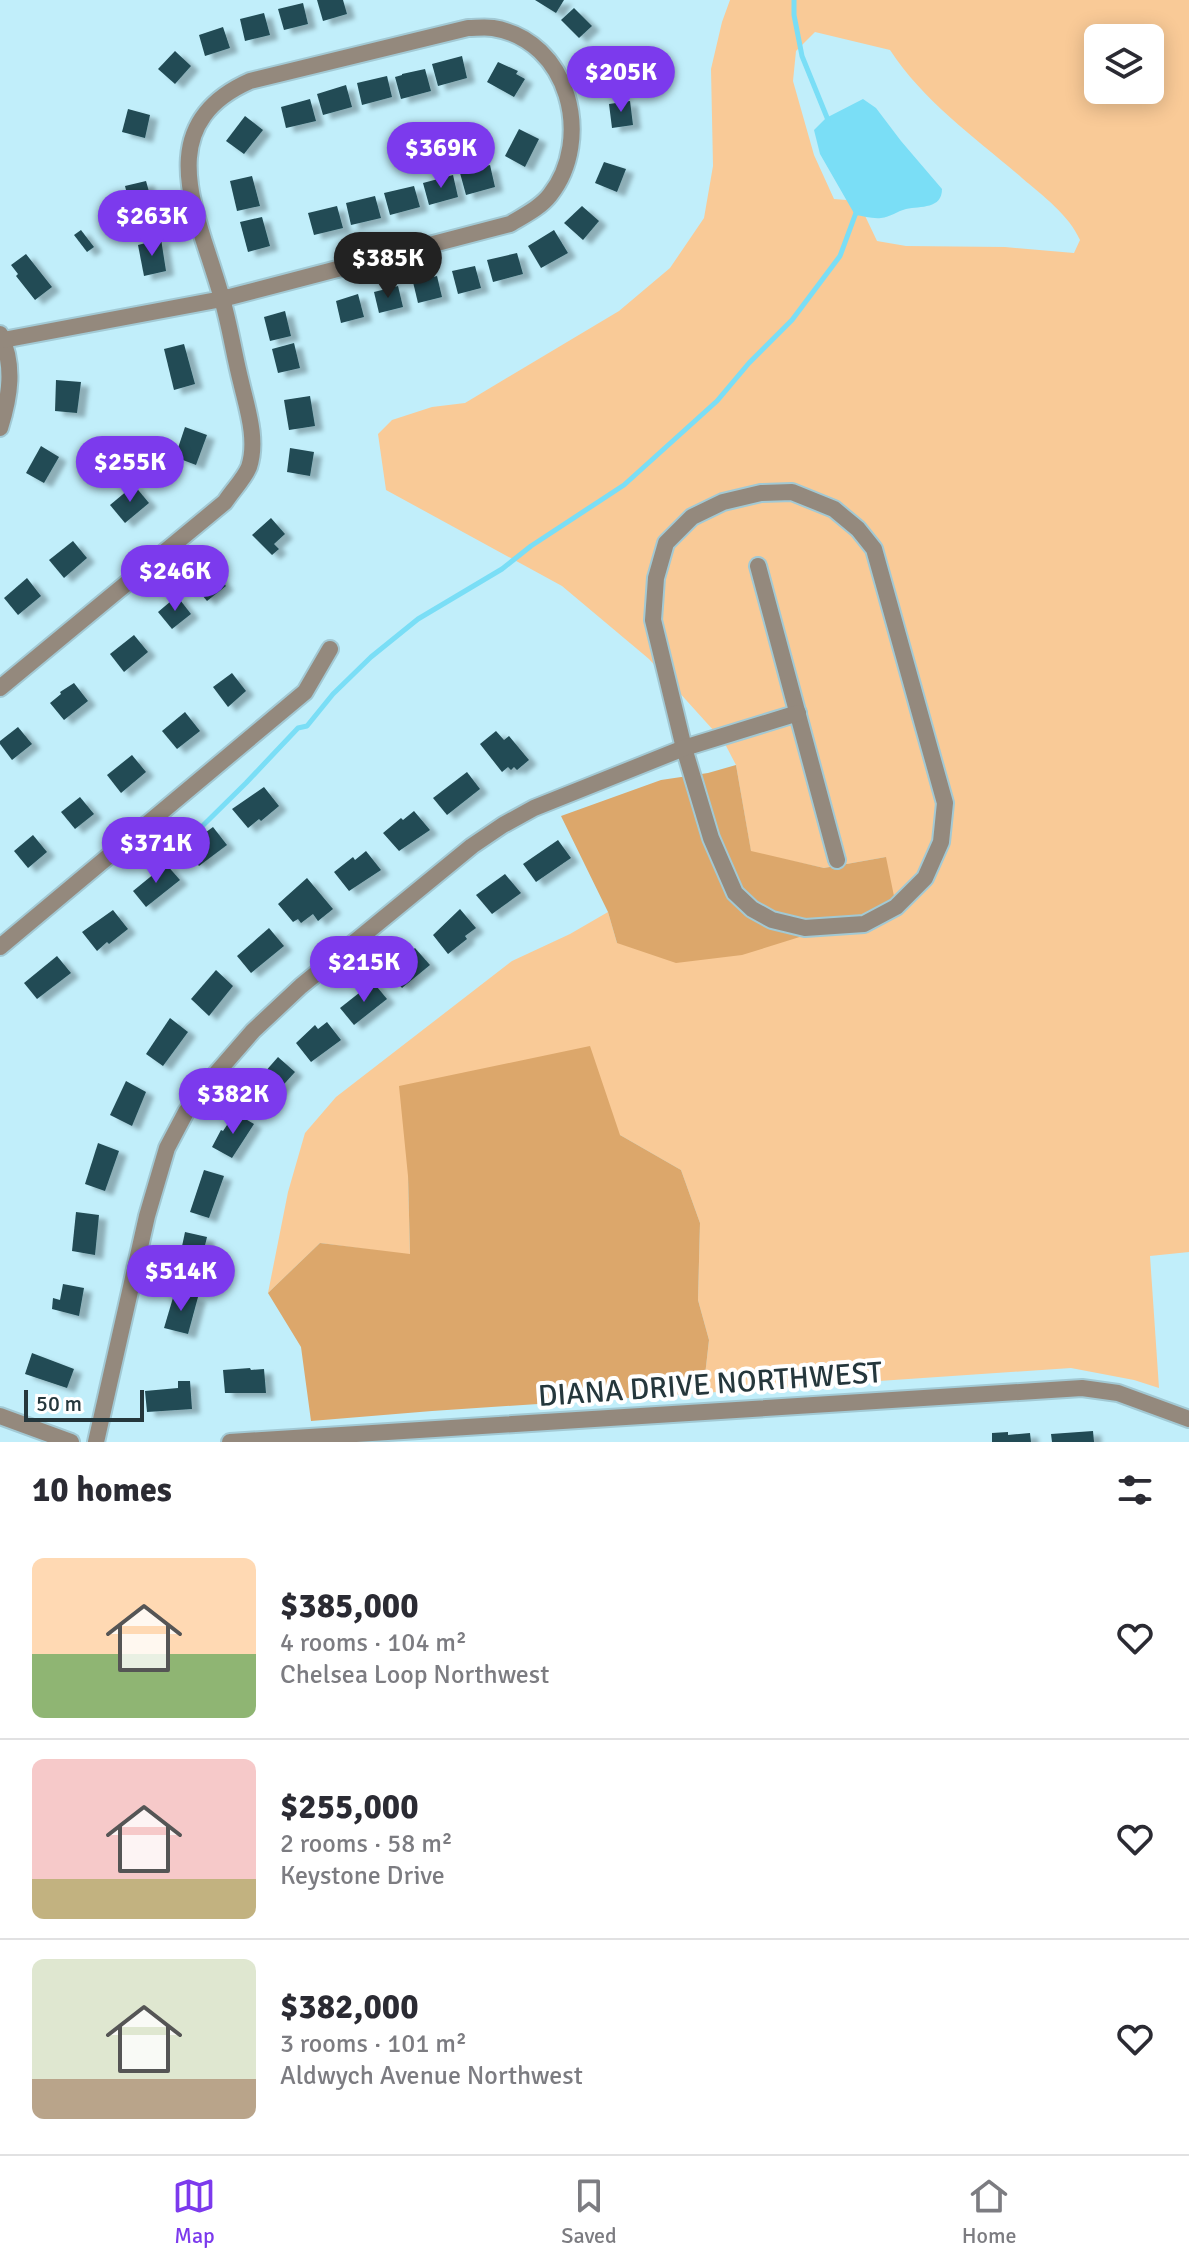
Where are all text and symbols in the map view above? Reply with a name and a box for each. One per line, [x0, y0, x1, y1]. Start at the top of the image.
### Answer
map controls [1084, 24, 1164, 104]
button: layers [1084, 24, 1164, 104]
pin: $205K [565, 46, 677, 114]
text: $205K [585, 56, 657, 88]
pin: $369K [385, 122, 497, 190]
text: $369K [405, 132, 477, 164]
pin: $263K [96, 190, 208, 258]
text: $263K [116, 200, 188, 232]
pin: $385K [332, 232, 444, 300]
text: $385K [352, 242, 424, 274]
pin: $255K [74, 436, 186, 504]
text: $255K [94, 446, 166, 478]
pin: $246K [119, 545, 231, 613]
text: $246K [139, 555, 211, 587]
pin: $371K [100, 817, 212, 885]
text: $371K [120, 827, 192, 859]
pin: $215K [308, 936, 420, 1004]
text: $215K [328, 946, 400, 978]
pin: $382K [177, 1068, 289, 1136]
text: $382K [197, 1078, 269, 1110]
pin: $514K [125, 1245, 237, 1313]
text: $514K [145, 1255, 217, 1287]
street label: DIANA DRIVE NORTHWEST [537, 1354, 884, 1415]
scale bar [24, 1386, 144, 1422]
text: 50 m [36, 1390, 82, 1417]
icon: filters [1113, 1468, 1157, 1512]
text: 10 homes [32, 1469, 172, 1511]
text: $385,000 [280, 1585, 419, 1627]
icon: home [96, 1590, 192, 1686]
icon: heart [1113, 1616, 1157, 1660]
text: 4 rooms · 104 m² [280, 1627, 467, 1659]
text: Chelsea Loop Northwest [280, 1659, 549, 1691]
text: $255,000 [280, 1786, 419, 1828]
icon: home [96, 1791, 192, 1887]
icon: heart [1113, 1817, 1157, 1861]
text: 2 rooms · 58 m² [280, 1828, 453, 1860]
text: Keystone Drive [280, 1860, 445, 1892]
text: $382,000 [280, 1986, 419, 2028]
icon: home [96, 1991, 192, 2087]
icon: heart [1113, 2017, 1157, 2061]
text: 3 rooms · 101 m² [280, 2028, 467, 2060]
text: Aldwych Avenue Northwest [280, 2060, 583, 2092]
tab: Map [172, 2174, 216, 2249]
tab: Saved [561, 2174, 617, 2249]
tab: Home [962, 2174, 1017, 2249]

